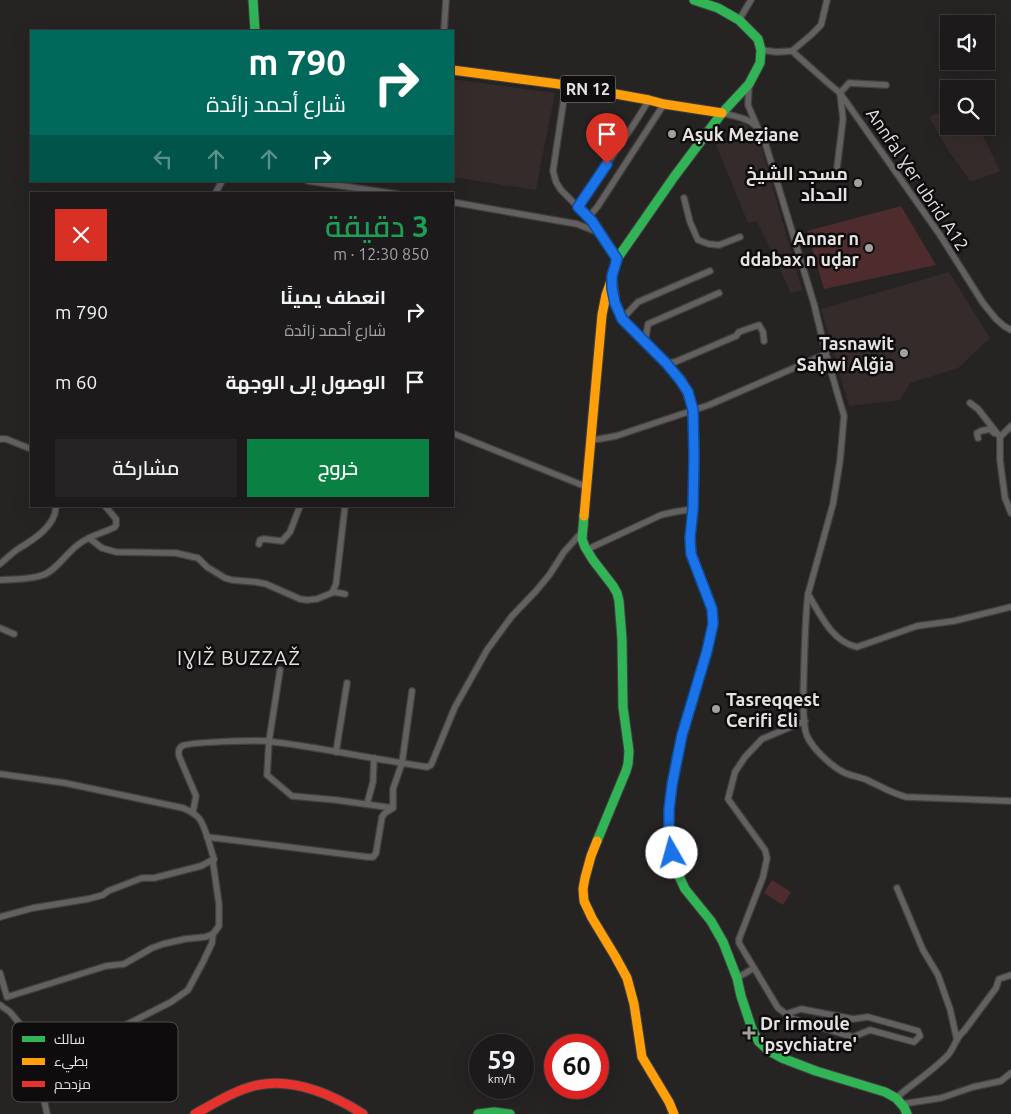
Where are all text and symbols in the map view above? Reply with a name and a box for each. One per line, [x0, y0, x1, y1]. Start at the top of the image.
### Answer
map controls [940, 15, 995, 135]
button: sound [940, 15, 995, 70]
text: 790 m [248, 42, 346, 82]
icon: right [364, 50, 429, 115]
road number: RN 12 [560, 76, 616, 102]
button: search [940, 80, 995, 135]
text: شارع أحمد زائدة [206, 91, 346, 116]
street label: Annfal ɣer ubrid A12 [863, 104, 973, 254]
pin [586, 113, 628, 164]
icon: arrive [593, 120, 621, 148]
place label: Aṣuk Meẓiane [682, 124, 799, 144]
marker: Aṣuk Meẓiane [666, 128, 678, 140]
icon: left [149, 145, 177, 173]
icon: ahead [202, 145, 230, 173]
icon: ahead [255, 145, 283, 173]
icon: right [308, 145, 336, 173]
place label: مسجد الشيخ الحداد [746, 163, 848, 204]
marker: مسجد الشيخ الحداد [852, 177, 864, 189]
button: close [55, 209, 107, 261]
text: 3 دقيقة [325, 209, 429, 243]
place label: Annar n ddabax n uḍar [740, 228, 860, 269]
marker: Annar n ddabax n uḍar [863, 242, 875, 254]
text: 850 m · 12:30 [333, 245, 429, 263]
text: انعطف يمينًا [280, 286, 386, 308]
icon: right [401, 298, 429, 326]
text: 790 m [55, 301, 108, 323]
text: شارع أحمد زائدة [284, 321, 386, 339]
place label: Tasnawit Saḥwi Alǧia [797, 333, 894, 374]
marker: Tasnawit Saḥwi Alǧia [898, 347, 910, 359]
icon: arrive [401, 368, 429, 396]
text: 60 m [55, 371, 97, 393]
text: الوصول إلى الوجهة [226, 371, 386, 393]
button: مشاركة [55, 439, 237, 497]
button: خروج [247, 439, 429, 497]
district label: IƔIŽ BUZZAŽ [177, 646, 301, 669]
place label: Tasreqqest Cerifi Ɛli [726, 689, 820, 730]
marker: Tasreqqest Cerifi Ɛli [710, 703, 722, 715]
position arrow [645, 826, 697, 878]
place label: Dr irmoule 'psychiatre' [760, 1013, 857, 1054]
legend [12, 1022, 178, 1102]
marker: Dr irmoule 'psychiatre' [742, 1026, 756, 1040]
text: سالك [54, 1031, 85, 1047]
speed limit sign: 60 [544, 1034, 609, 1099]
text: 59 [487, 1046, 516, 1074]
text: بطيء [54, 1053, 88, 1073]
text: km/h [488, 1072, 515, 1085]
text: مزدحم [54, 1076, 91, 1094]

